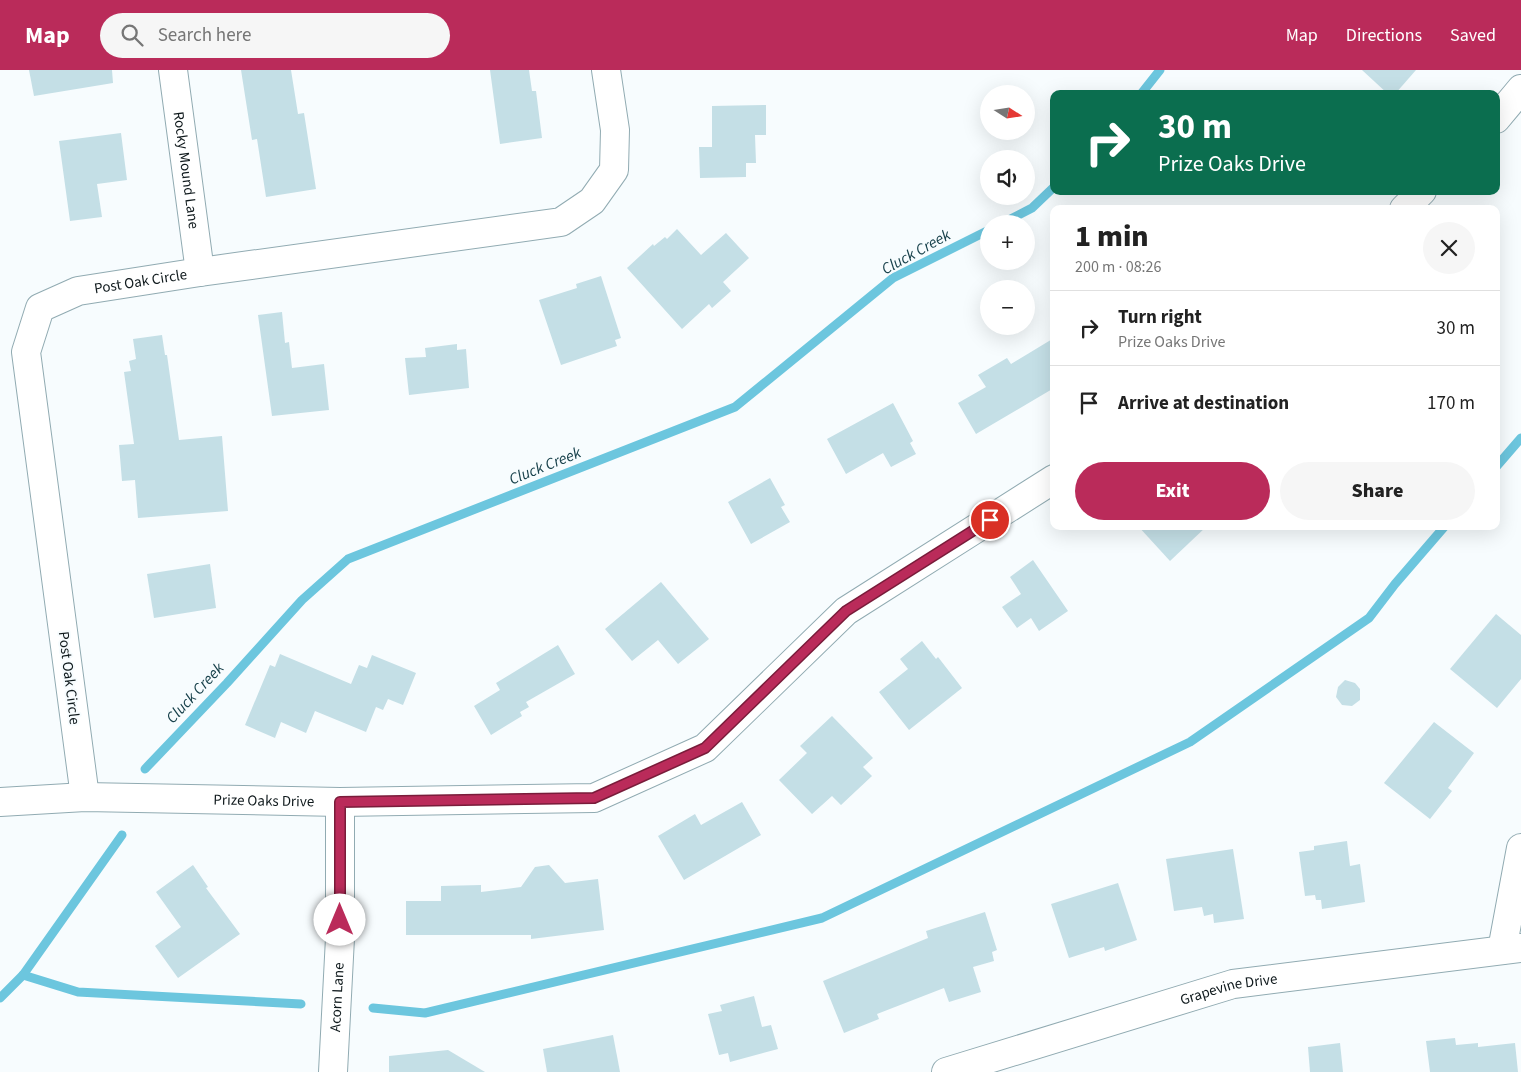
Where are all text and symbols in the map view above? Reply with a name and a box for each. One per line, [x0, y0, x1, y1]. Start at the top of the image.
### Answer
search box [100, 13, 450, 58]
text: Map [25, 18, 70, 53]
icon: search [118, 21, 146, 49]
text: Search here [158, 22, 251, 49]
text: Map [1286, 23, 1318, 48]
text: Directions [1346, 23, 1422, 48]
text: Saved [1450, 23, 1496, 48]
north arrow [980, 85, 1035, 140]
map controls [980, 85, 1035, 335]
text: 30 m [1158, 102, 1232, 152]
street label: Rocky Mound Lane [168, 110, 205, 230]
icon: right [1075, 110, 1140, 175]
text: Prize Oaks Drive [1158, 148, 1306, 180]
button: sound [980, 150, 1035, 205]
button: + [980, 215, 1035, 270]
text: 1 min [1075, 215, 1149, 258]
button: close [1423, 222, 1475, 274]
water label: Cluck Creek [877, 224, 955, 280]
text: 200 m · 08:26 [1075, 256, 1162, 278]
street label: Post Oak Circle [93, 264, 189, 299]
button: − [980, 280, 1035, 335]
text: Turn right [1118, 304, 1202, 331]
icon: right [1075, 314, 1103, 342]
text: 30 m [1437, 315, 1475, 342]
text: Prize Oaks Drive [1118, 331, 1226, 353]
icon: arrive [1075, 389, 1103, 417]
text: Arrive at destination [1118, 390, 1289, 417]
text: 170 m [1427, 390, 1475, 417]
water label: Cluck Creek [506, 441, 585, 490]
button: Exit [1075, 462, 1270, 520]
button: Share [1280, 462, 1475, 520]
pin [969, 499, 1011, 541]
icon: arrive [976, 506, 1004, 534]
street label: Post Oak Circle [53, 630, 85, 726]
water label: Cluck Creek [161, 657, 229, 728]
street label: Prize Oaks Drive [213, 789, 314, 812]
position arrow [313, 893, 365, 945]
street label: Acorn Lane [325, 962, 349, 1033]
street label: Grapevine Drive [1177, 968, 1279, 1010]

